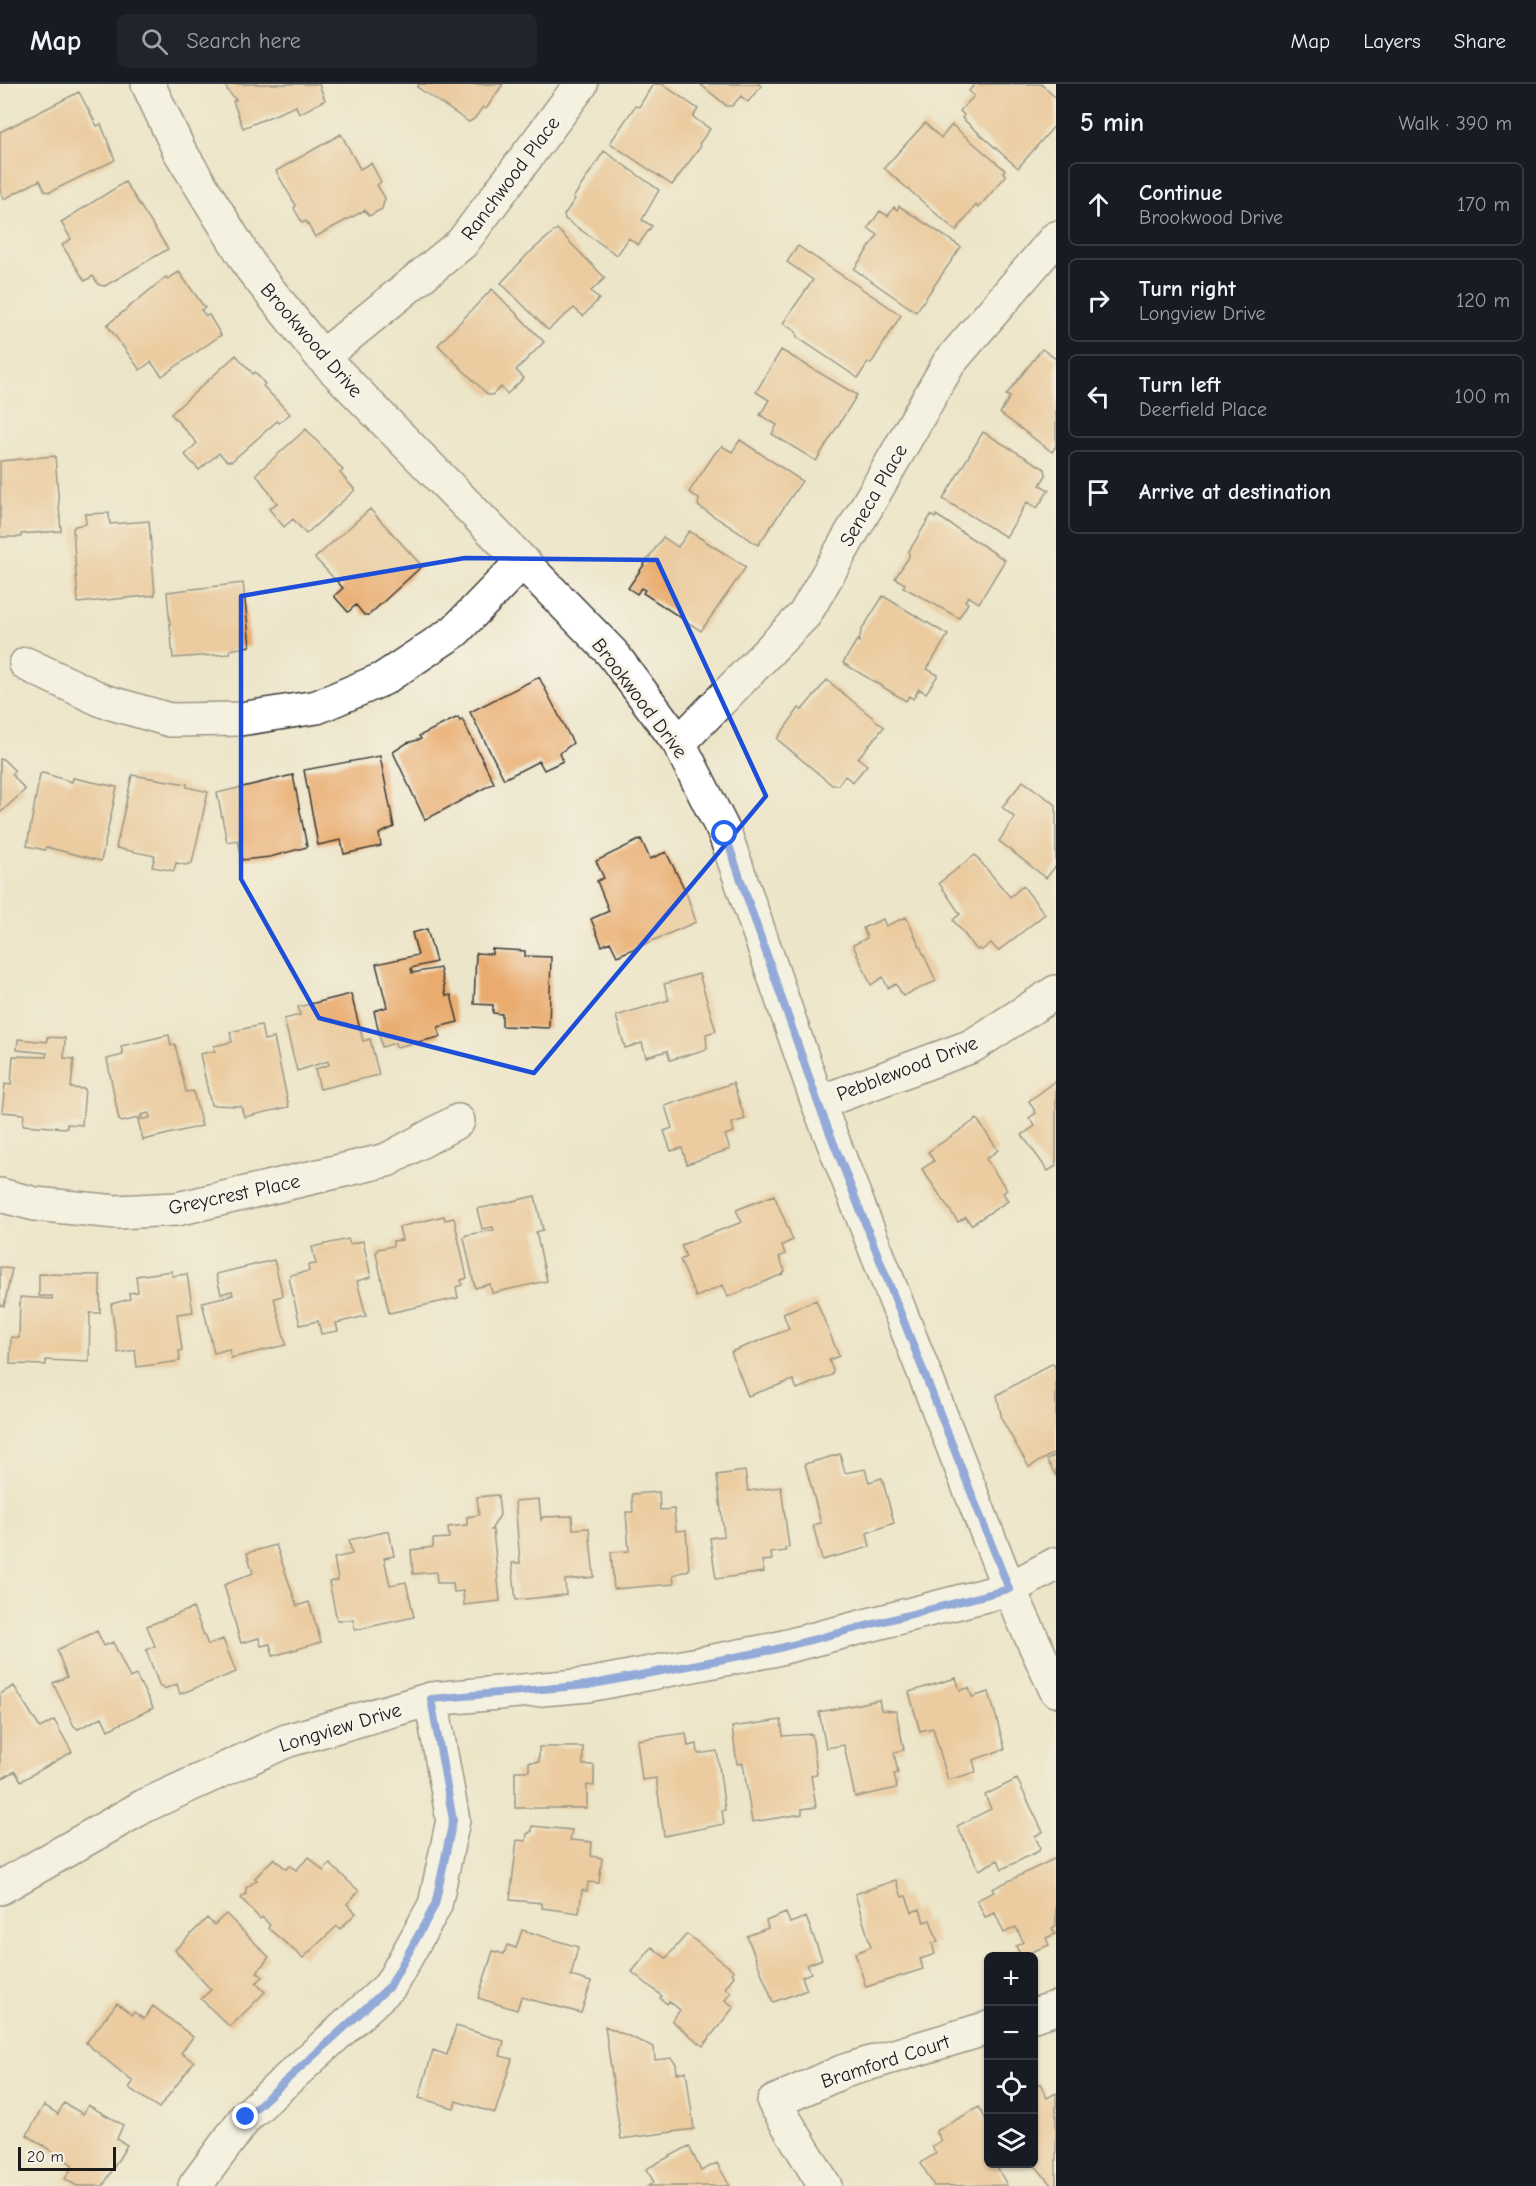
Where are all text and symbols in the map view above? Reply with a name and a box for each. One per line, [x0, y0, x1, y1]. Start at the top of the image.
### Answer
search box [117, 14, 537, 68]
text: Map [30, 25, 81, 57]
icon: search [138, 25, 171, 58]
text: Search here [186, 28, 301, 54]
text: Map [1291, 29, 1330, 53]
text: Layers [1363, 29, 1421, 53]
text: Share [1454, 29, 1506, 53]
text: 5 min [1080, 108, 1144, 138]
street label: Ranchwood Place [456, 112, 564, 245]
text: Walk · 390 m [1399, 112, 1512, 135]
text: Continue [1139, 180, 1222, 206]
icon: ahead [1082, 188, 1115, 221]
text: 170 m [1457, 193, 1510, 216]
text: Brookwood Drive [1139, 206, 1283, 229]
text: Turn right [1139, 276, 1236, 302]
street label: Brookwood Drive [256, 278, 368, 402]
icon: right [1082, 284, 1115, 317]
text: 120 m [1456, 289, 1510, 312]
text: Longview Drive [1139, 302, 1266, 325]
text: Turn left [1139, 372, 1221, 398]
icon: left [1082, 380, 1115, 413]
text: 100 m [1455, 385, 1510, 408]
text: Deerfield Place [1139, 398, 1267, 421]
street label: Seneca Place [835, 440, 912, 551]
icon: arrive [1082, 476, 1115, 509]
text: Arrive at destination [1139, 479, 1331, 505]
street label: Brookwood Drive [587, 634, 692, 763]
route start [711, 820, 737, 846]
street label: Pebblewood Drive [833, 1031, 981, 1106]
street label: Greycrest Place [166, 1169, 302, 1220]
street label: Longview Drive [276, 1698, 404, 1757]
map controls [984, 1952, 1038, 2168]
button: + [984, 1952, 1038, 2006]
button: − [984, 2006, 1038, 2060]
street label: Bramford Court [818, 2029, 954, 2093]
button: locate [984, 2060, 1038, 2114]
route end [232, 2103, 258, 2129]
button: layers [984, 2114, 1038, 2168]
scale bar [18, 2144, 116, 2172]
text: 20 m [27, 2148, 64, 2166]

